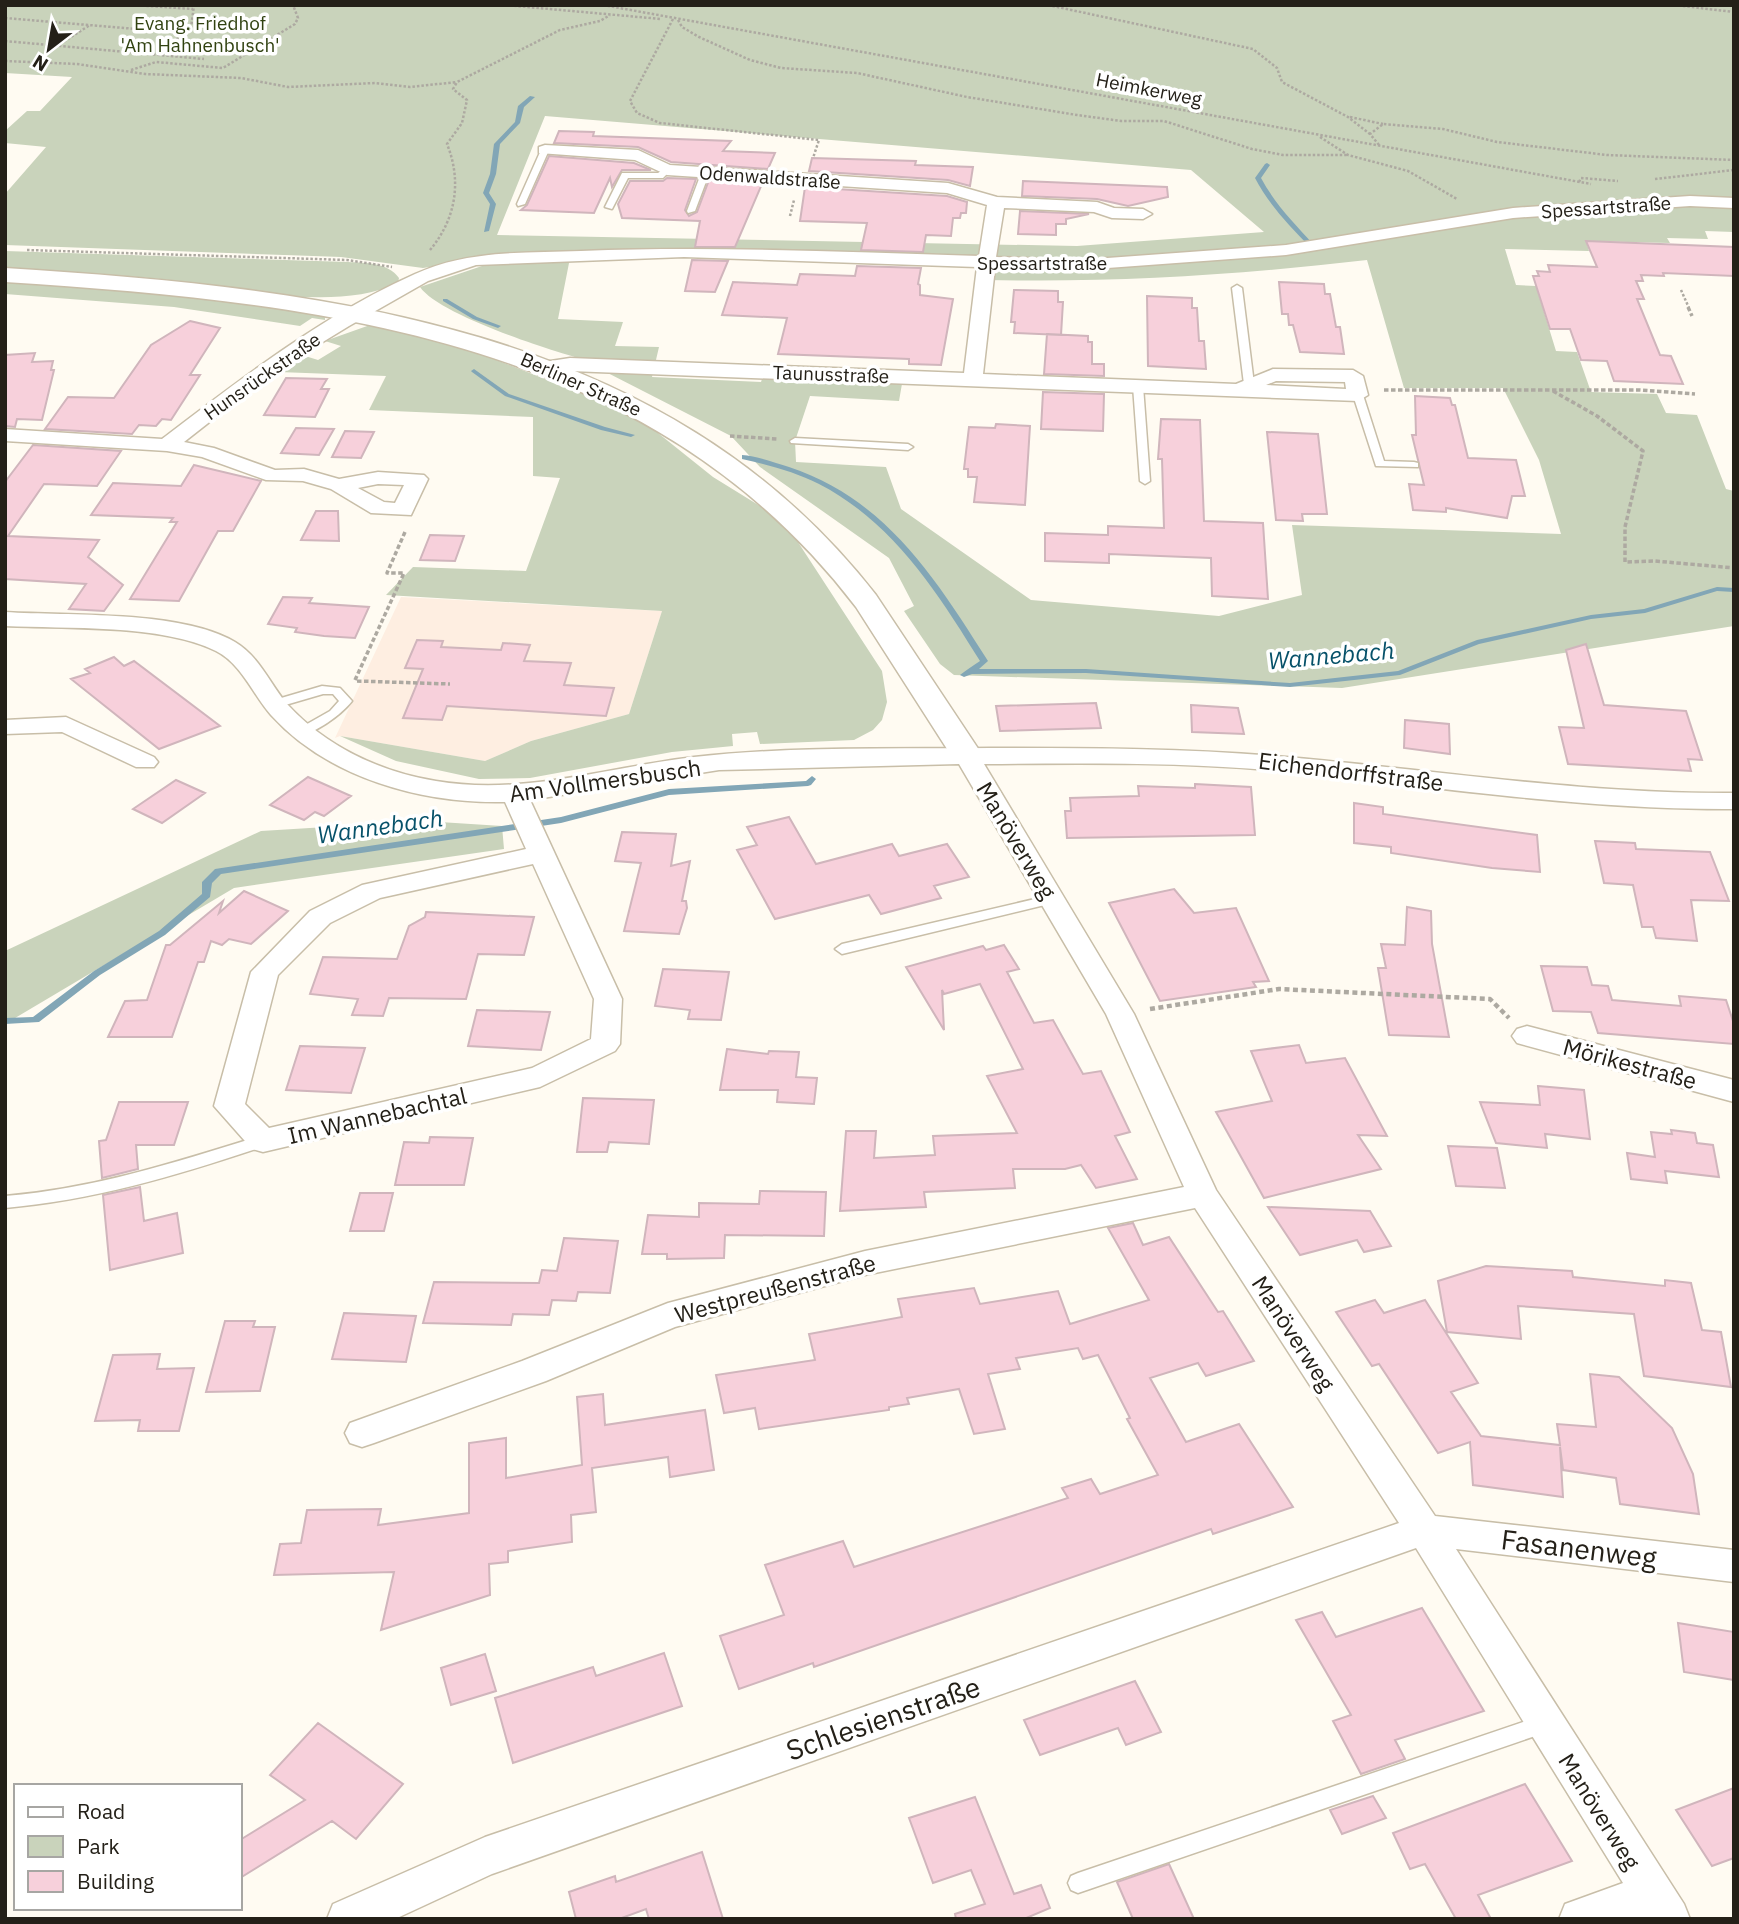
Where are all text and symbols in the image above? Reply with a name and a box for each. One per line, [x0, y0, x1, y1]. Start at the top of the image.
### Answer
park label: Evang. Friedhof 'Am Hahnenbusch' [120, 11, 280, 57]
north arrow [14, 14, 84, 84]
text: N [28, 50, 52, 77]
street label: Heimkerweg [1094, 67, 1204, 111]
street label: Odenwaldstraße [698, 160, 842, 194]
street label: Spessartstraße [1540, 190, 1672, 224]
street label: Spessartstraße [977, 251, 1107, 275]
street label: Hunsrückstraße [199, 327, 325, 425]
street label: Berliner Straße [517, 347, 645, 421]
street label: Taunusstraße [772, 360, 890, 388]
water label: Wannebach [1266, 634, 1396, 676]
street label: Eichendorffstraße [1257, 745, 1445, 797]
street label: Am Vollmersbusch [507, 752, 703, 808]
street label: Manöverweg [970, 776, 1064, 904]
water label: Wannebach [315, 801, 445, 851]
street label: Mörikestraße [1560, 1031, 1700, 1095]
street label: Im Wannebachtal [285, 1080, 469, 1150]
street label: Westpreußenstraße [671, 1247, 879, 1329]
street label: Manöverweg [1246, 1270, 1342, 1396]
street label: Fasanenweg [1499, 1520, 1659, 1576]
street label: Schlesienstraße [781, 1667, 985, 1769]
street label: Manöverweg [1552, 1747, 1648, 1875]
legend [14, 1784, 242, 1910]
text: Road [77, 1797, 125, 1825]
text: Park [77, 1832, 120, 1860]
text: Building [77, 1867, 154, 1895]

